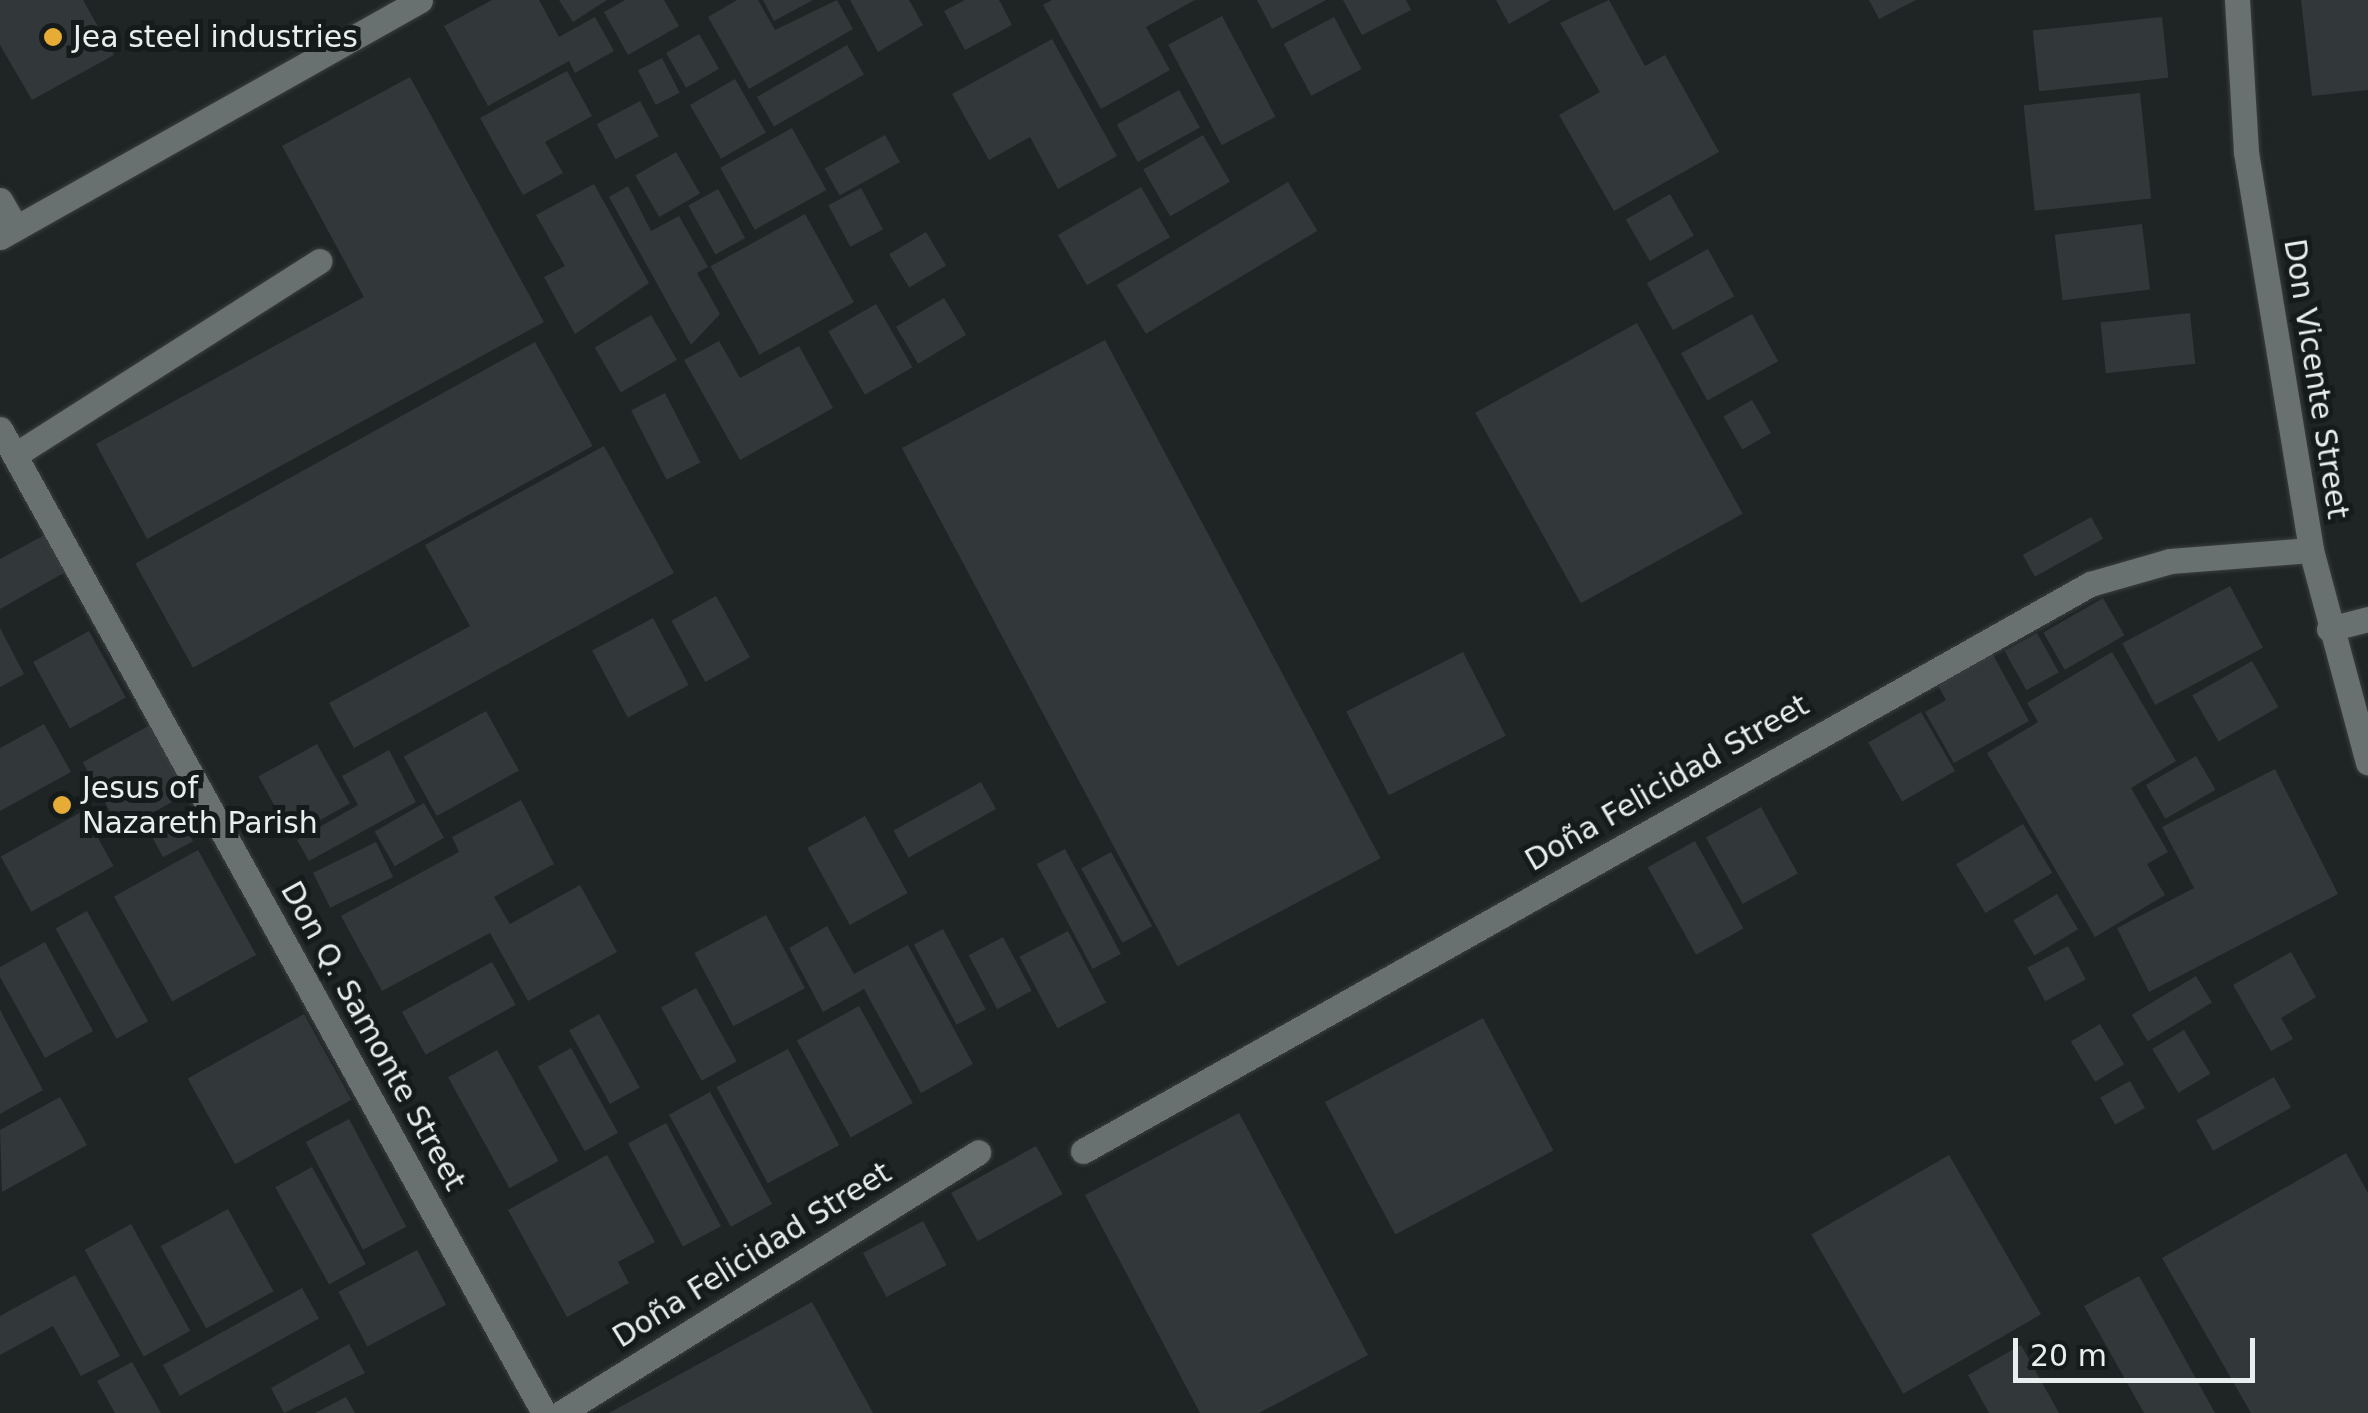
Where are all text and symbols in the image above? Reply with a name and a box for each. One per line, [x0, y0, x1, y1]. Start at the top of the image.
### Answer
place label: Jea steel industries [73, 19, 358, 55]
marker: Jea steel industries [42, 26, 64, 48]
street label: Don Vicente Street [2276, 236, 2356, 522]
street label: Doña Felicidad Street [1519, 687, 1815, 879]
place label: Jesus of Nazareth Parish [82, 770, 318, 840]
marker: Jesus of Nazareth Parish [51, 794, 73, 816]
street label: Don Q. Samonte Street [273, 875, 473, 1197]
street label: Doña Felicidad Street [606, 1155, 898, 1355]
scale bar [2018, 1318, 2260, 1380]
text: 20 m [2030, 1338, 2107, 1373]

